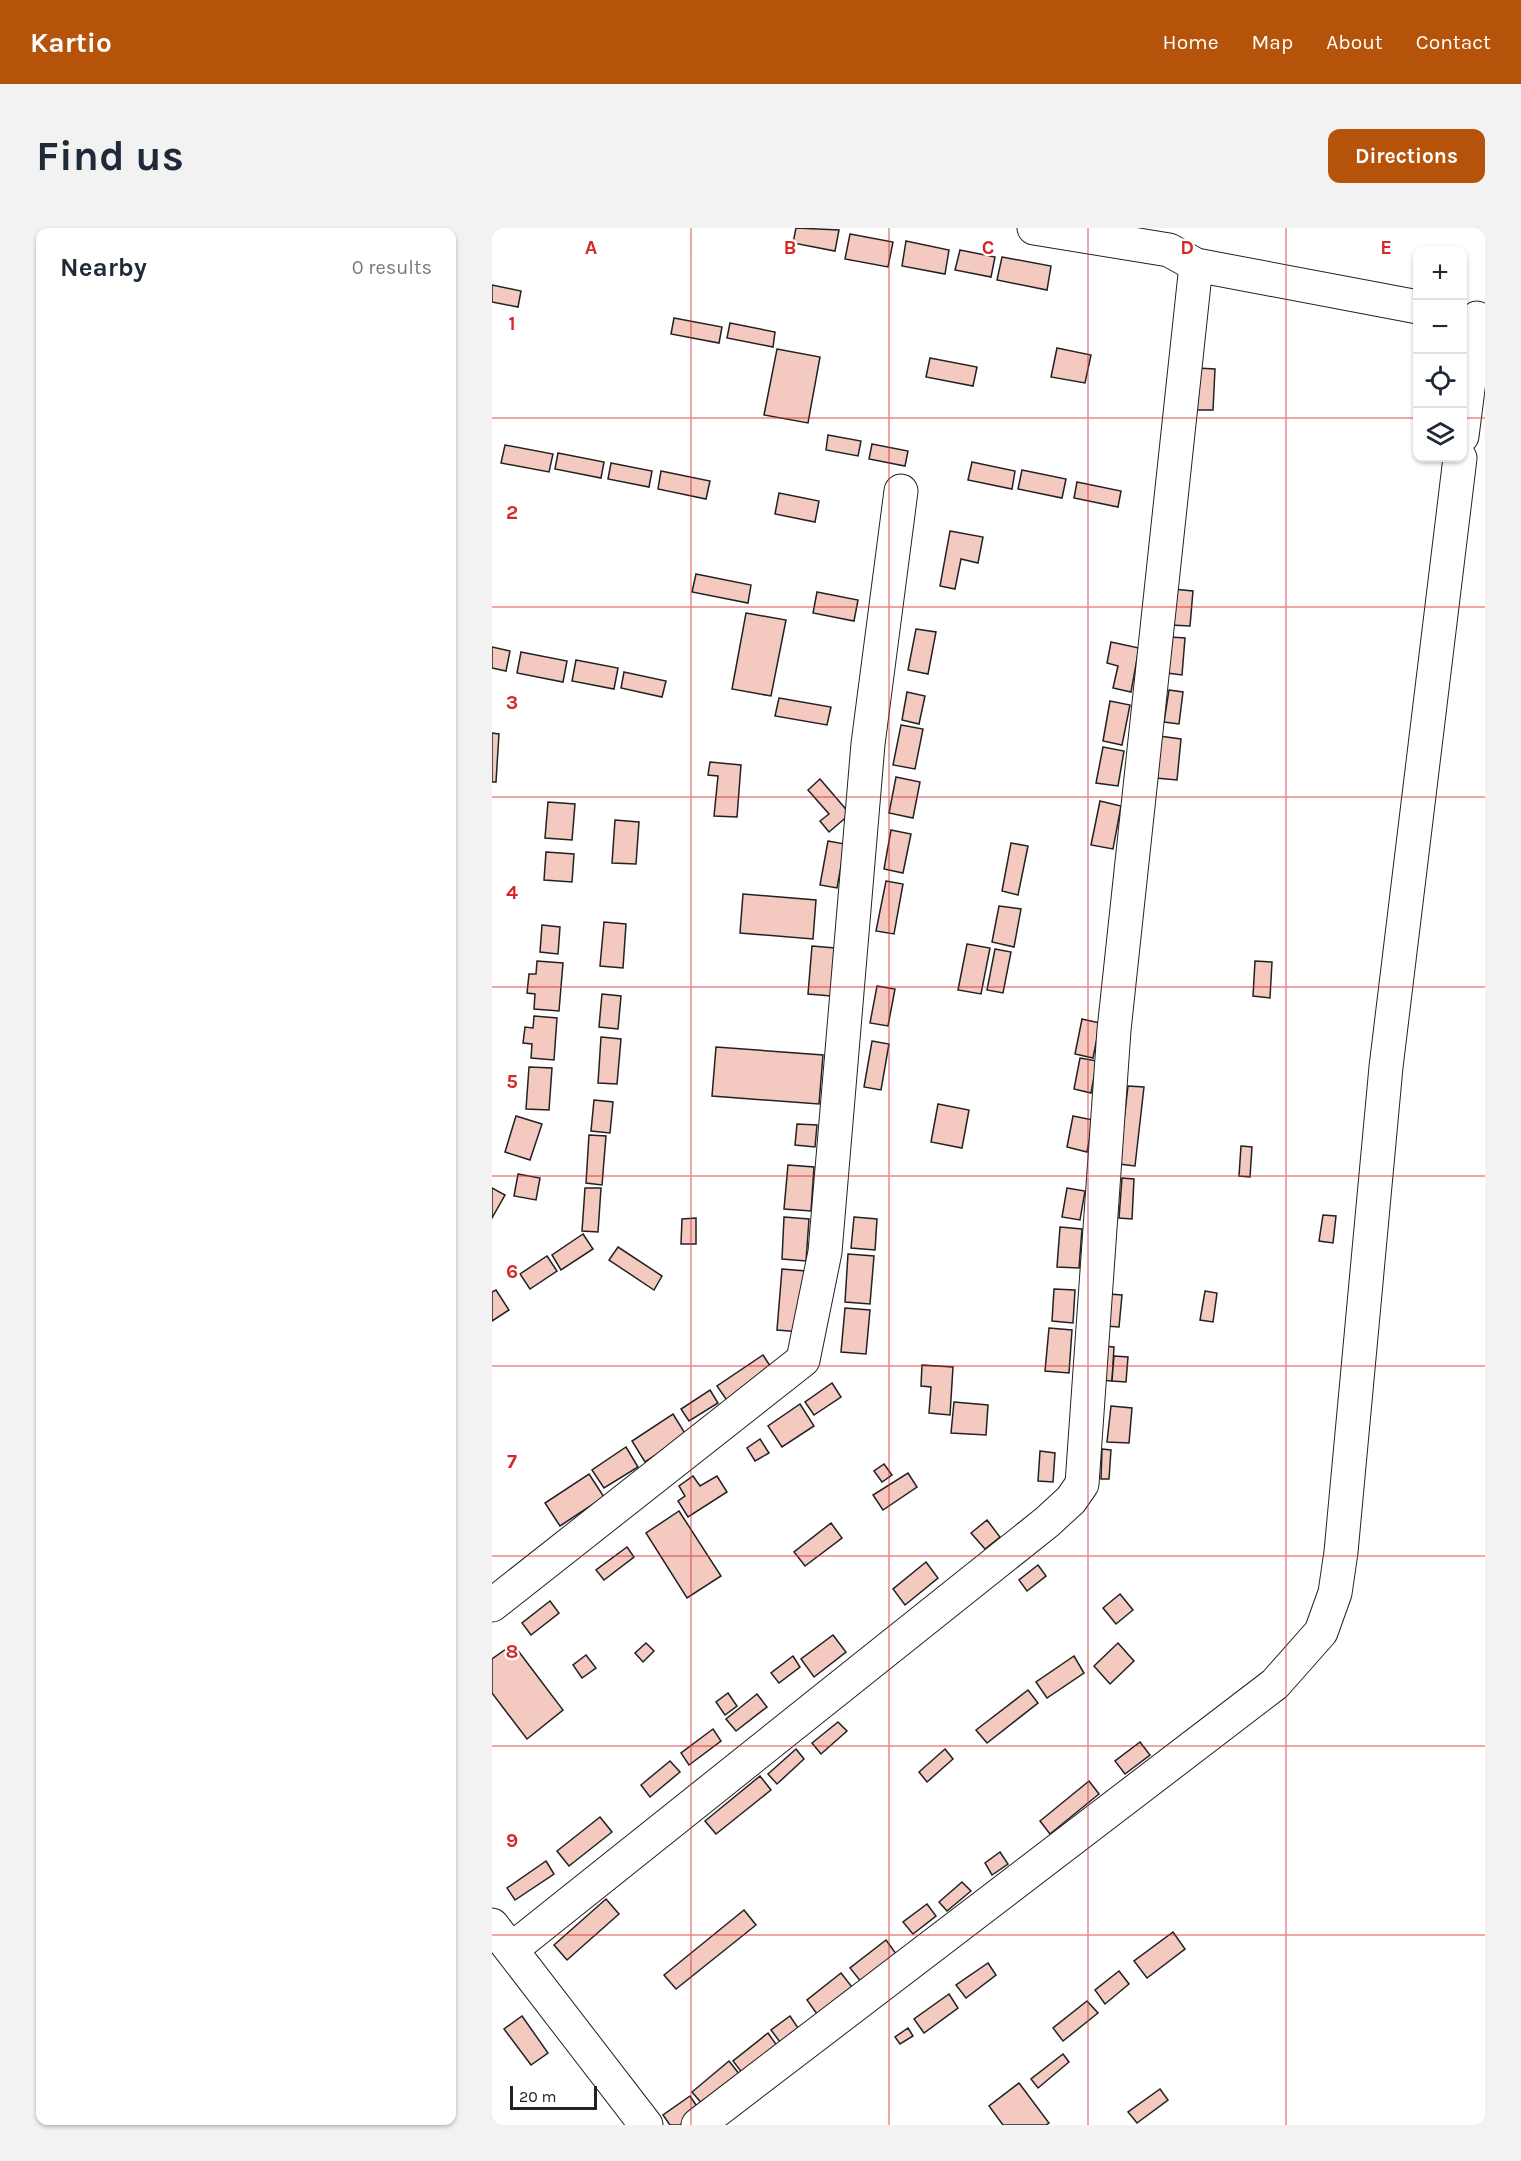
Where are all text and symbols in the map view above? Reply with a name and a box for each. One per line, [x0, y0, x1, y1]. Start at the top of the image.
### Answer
text: Kartio [30, 26, 112, 59]
text: Home [1163, 30, 1219, 54]
text: Map [1252, 30, 1293, 54]
text: About [1326, 30, 1383, 54]
text: Contact [1416, 30, 1491, 54]
button: Directions [1328, 129, 1485, 183]
text: Find us [36, 131, 184, 181]
text: A [585, 236, 598, 259]
text: B [784, 236, 796, 259]
text: C [982, 236, 994, 259]
text: D [1180, 236, 1194, 259]
text: E [1380, 236, 1392, 259]
map controls [1413, 246, 1467, 462]
button: + [1413, 246, 1467, 300]
text: Nearby [60, 252, 147, 283]
text: 0 results [352, 256, 432, 279]
button: − [1413, 300, 1467, 354]
text: 1 [508, 312, 516, 335]
button: locate [1413, 354, 1467, 408]
button: layers [1413, 408, 1467, 462]
text: 2 [506, 501, 518, 524]
text: 3 [506, 691, 518, 714]
text: 4 [506, 881, 518, 904]
text: 5 [506, 1070, 518, 1093]
text: 6 [506, 1260, 518, 1283]
text: 7 [507, 1450, 517, 1473]
text: 8 [506, 1640, 518, 1663]
text: 9 [506, 1829, 518, 1852]
scale bar [510, 2083, 597, 2110]
text: 20 m [519, 2087, 557, 2106]

